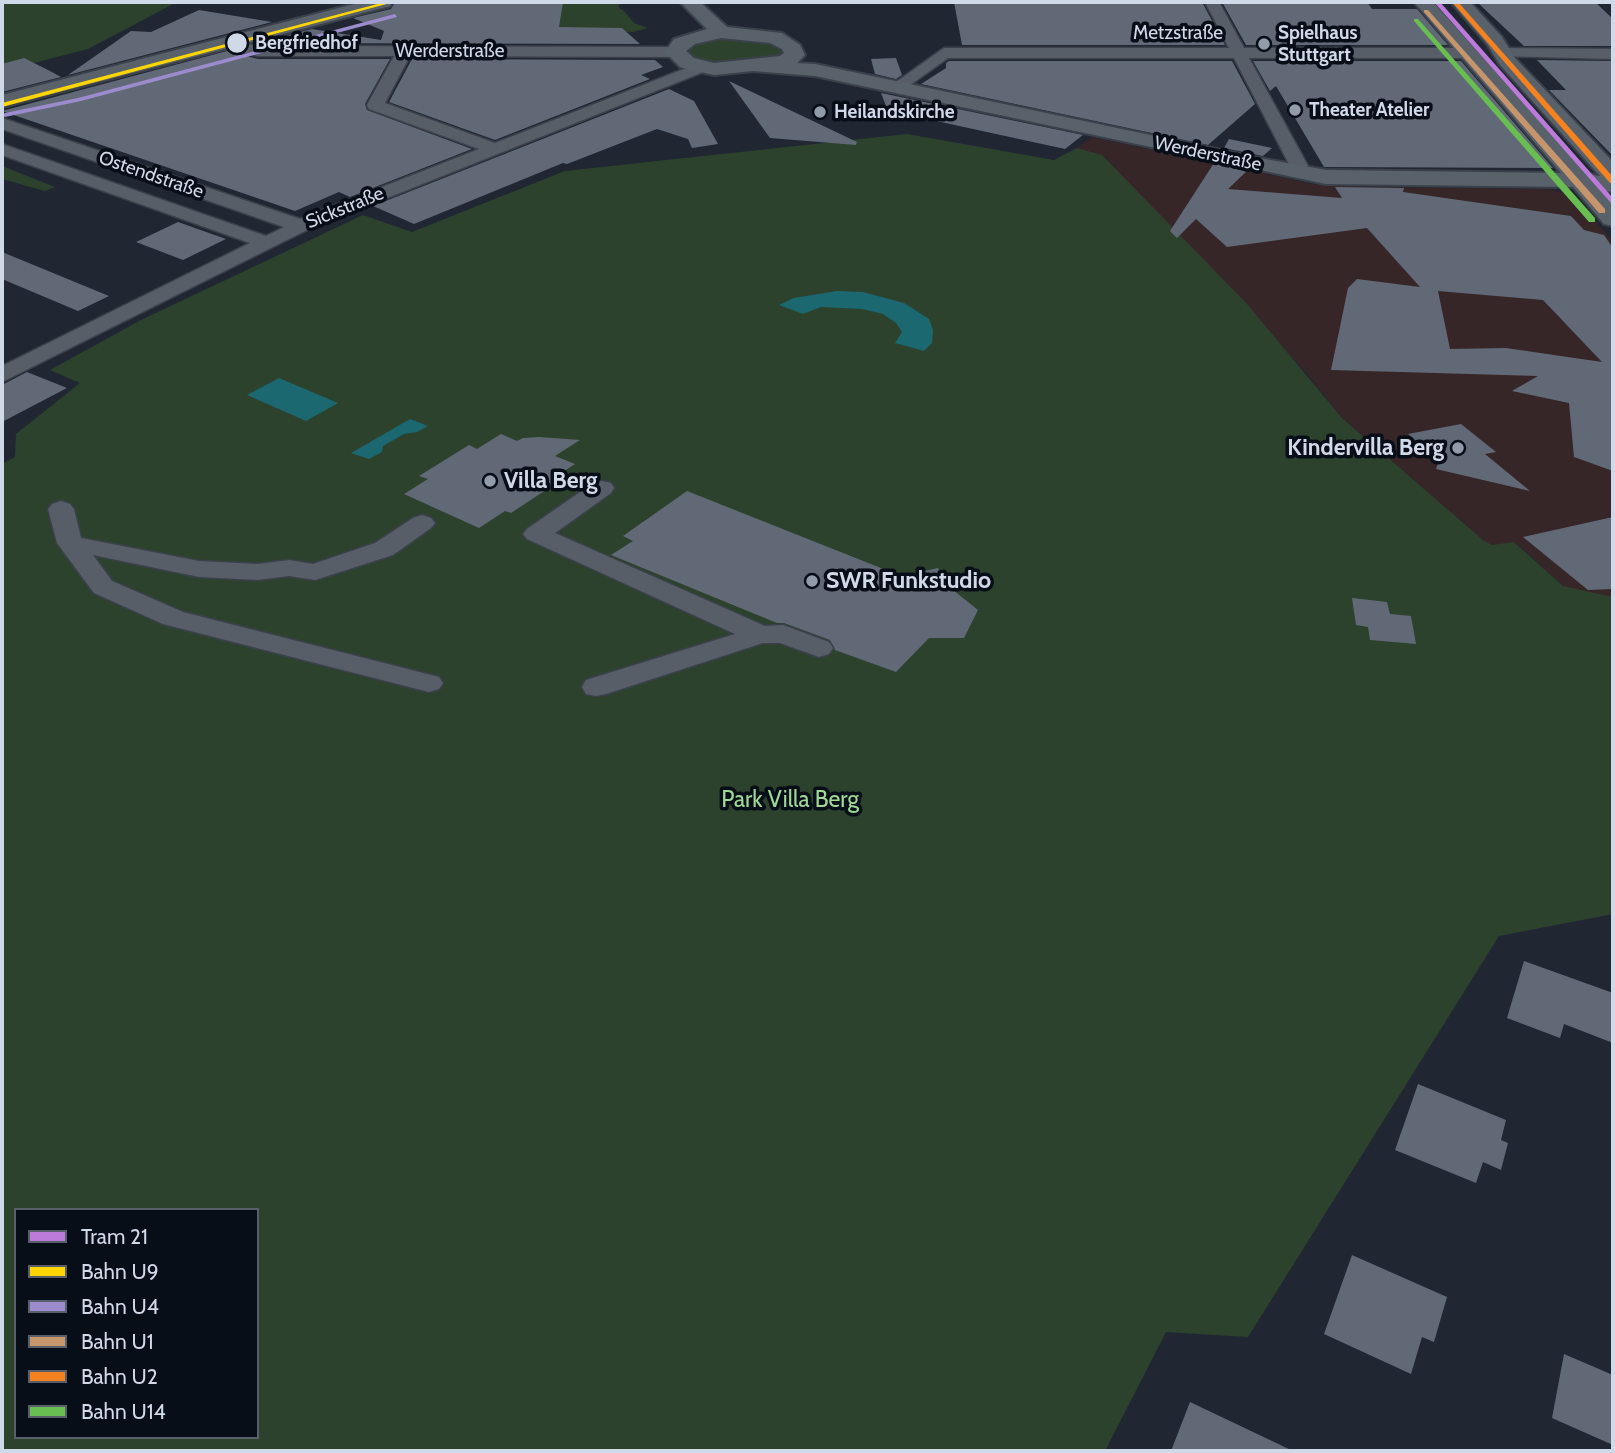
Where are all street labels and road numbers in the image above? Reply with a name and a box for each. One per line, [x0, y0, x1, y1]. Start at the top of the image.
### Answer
street label: Metzstraße [1133, 22, 1223, 44]
street label: Werderstraße [396, 40, 504, 62]
street label: Werderstraße [1152, 132, 1264, 176]
street label: Ostendstraße [96, 146, 206, 204]
street label: Sickstraße [303, 182, 387, 234]

